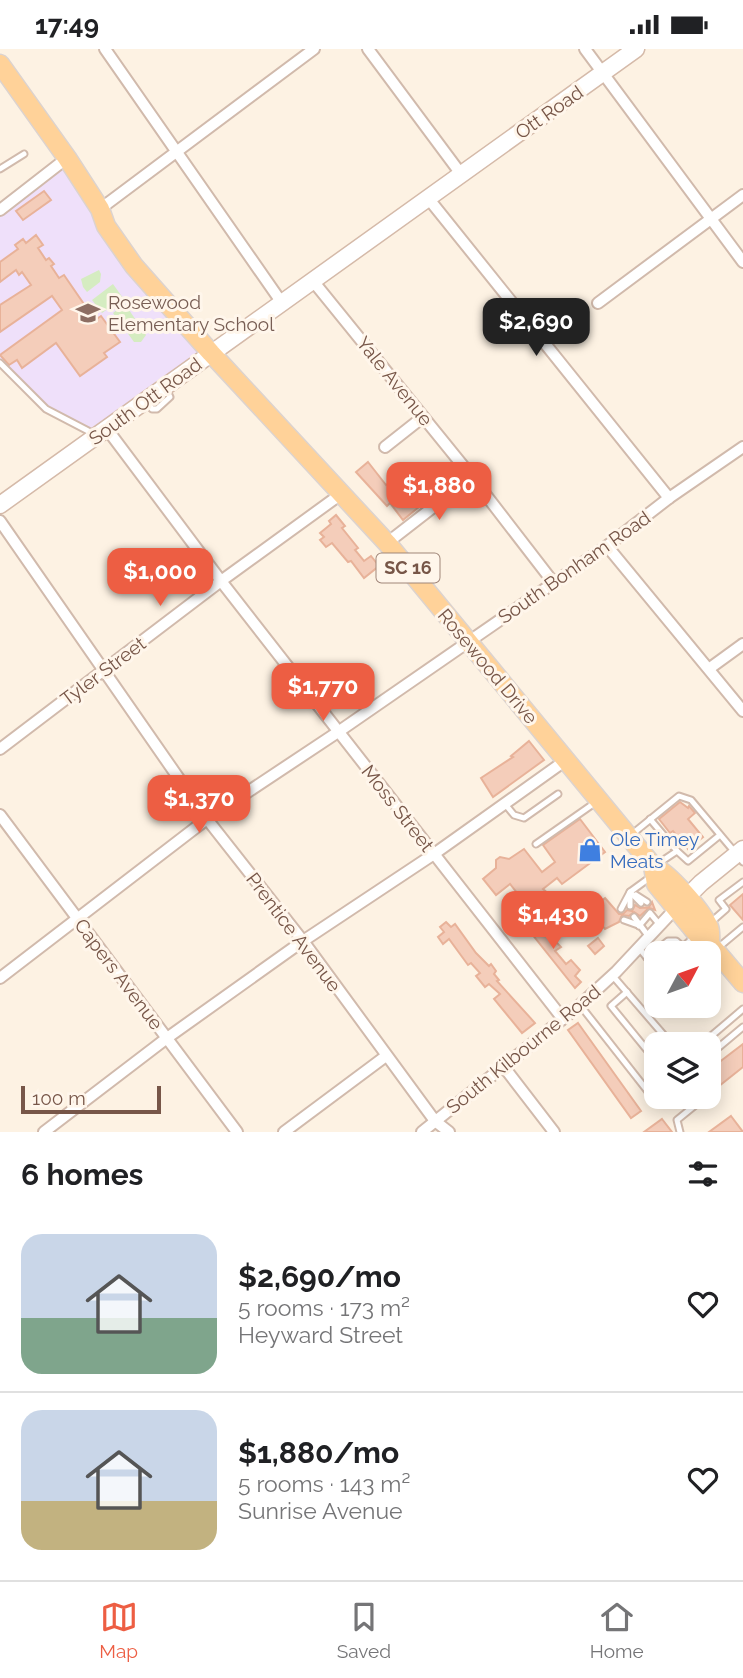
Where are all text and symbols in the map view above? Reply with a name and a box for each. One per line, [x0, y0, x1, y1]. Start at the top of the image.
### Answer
text: 17:49 [35, 10, 99, 40]
street label: Ott Road [511, 81, 587, 143]
place label: Rosewood Elementary School [108, 291, 275, 335]
school or university icon: Rosewood Elementary School [74, 299, 102, 327]
pin: $2,690 [479, 299, 593, 358]
text: $2,690 [499, 307, 573, 334]
street label: Yale Avenue [352, 332, 438, 430]
street label: South Ott Road [84, 353, 206, 449]
pin: $1,880 [382, 463, 496, 522]
text: $1,880 [402, 471, 476, 498]
street label: South Bonham Road [494, 506, 654, 628]
pin: $1,000 [103, 549, 217, 608]
road number: SC 16 [376, 553, 440, 583]
text: $1,000 [123, 557, 197, 584]
street label: Rosewood Drive [434, 604, 542, 728]
street label: Tyler Street [56, 632, 150, 710]
pin: $1,770 [266, 663, 380, 723]
text: $1,770 [288, 672, 358, 699]
street label: Moss Street [357, 760, 439, 856]
pin: $1,370 [142, 775, 256, 835]
text: $1,370 [163, 784, 235, 811]
place label: Ole Timey Meats [610, 828, 699, 872]
shop icon: Ole Timey Meats [576, 836, 604, 864]
street label: Prentice Avenue [242, 868, 346, 996]
pin: $1,430 [496, 891, 610, 951]
text: $1,430 [517, 900, 589, 927]
street label: Capers Avenue [70, 914, 168, 1034]
north arrow [644, 941, 721, 1019]
map controls [644, 941, 721, 1109]
street label: South Kilbourne Road [442, 980, 604, 1118]
button: layers [644, 1032, 721, 1109]
scale bar [21, 1083, 161, 1115]
text: 100 m [32, 1087, 86, 1109]
icon: filters [684, 1155, 722, 1193]
text: 6 homes [21, 1157, 143, 1192]
text: $2,690/mo [238, 1259, 401, 1294]
icon: home [77, 1262, 161, 1346]
icon: heart [684, 1285, 722, 1323]
text: 5 rooms · 173 m² [238, 1294, 410, 1321]
text: Heyward Street [238, 1321, 403, 1348]
text: $1,880/mo [238, 1435, 399, 1470]
icon: home [77, 1438, 161, 1522]
icon: heart [684, 1461, 722, 1499]
text: 5 rooms · 143 m² [238, 1470, 410, 1497]
text: Sunrise Avenue [238, 1497, 403, 1524]
tab: Map [99, 1598, 138, 1662]
tab: Saved [337, 1598, 391, 1662]
tab: Home [590, 1598, 644, 1662]

